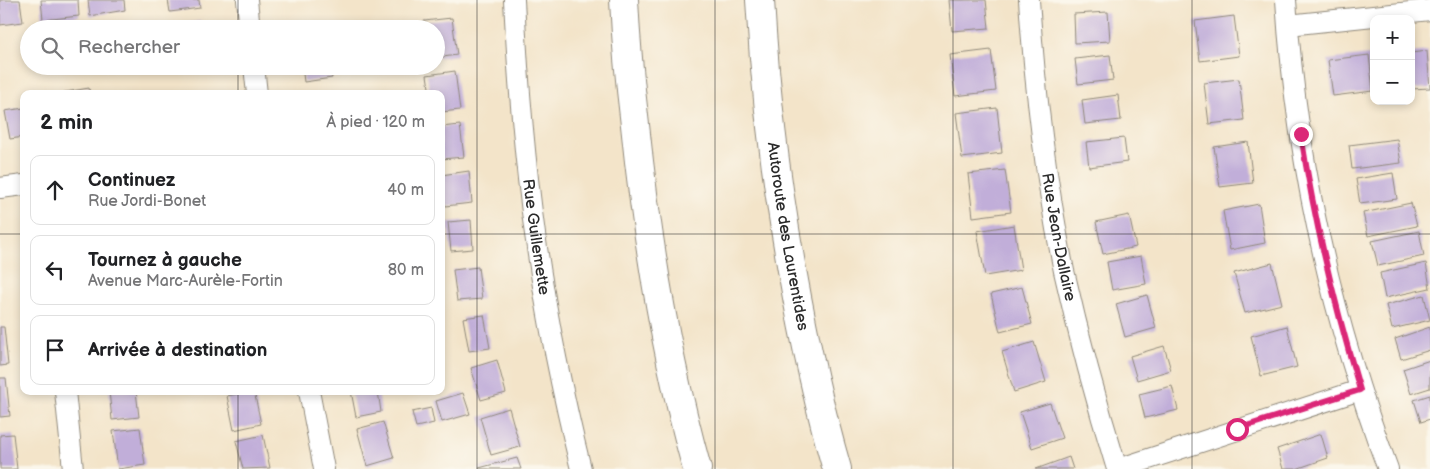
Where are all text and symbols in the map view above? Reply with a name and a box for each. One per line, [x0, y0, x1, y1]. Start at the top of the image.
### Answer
map controls [1370, 15, 1415, 105]
button: + [1370, 15, 1415, 60]
search box [20, 20, 445, 75]
icon: search [38, 34, 66, 62]
text: Rechercher [78, 36, 180, 59]
button: − [1370, 60, 1415, 105]
text: 2 min [40, 110, 93, 135]
text: À pied · 120 m [326, 113, 425, 132]
route end [1290, 123, 1313, 146]
street label: Autoroute des Laurentides [763, 141, 813, 332]
text: Continuez [88, 169, 175, 192]
street label: Rue Jean-Dallaire [1038, 172, 1080, 304]
icon: ahead [41, 176, 69, 204]
street label: Rue Guillemette [519, 178, 554, 297]
text: 40 m [387, 181, 424, 200]
text: Rue Jordi-Bonet [88, 192, 206, 211]
text: Tournez à gauche [88, 249, 242, 272]
icon: left [41, 256, 69, 284]
text: 80 m [388, 261, 424, 280]
text: Avenue Marc-Aurèle-Fortin [88, 272, 283, 291]
icon: arrive [41, 336, 69, 364]
text: Arrivée à destination [88, 339, 267, 362]
route start [1226, 418, 1249, 441]

